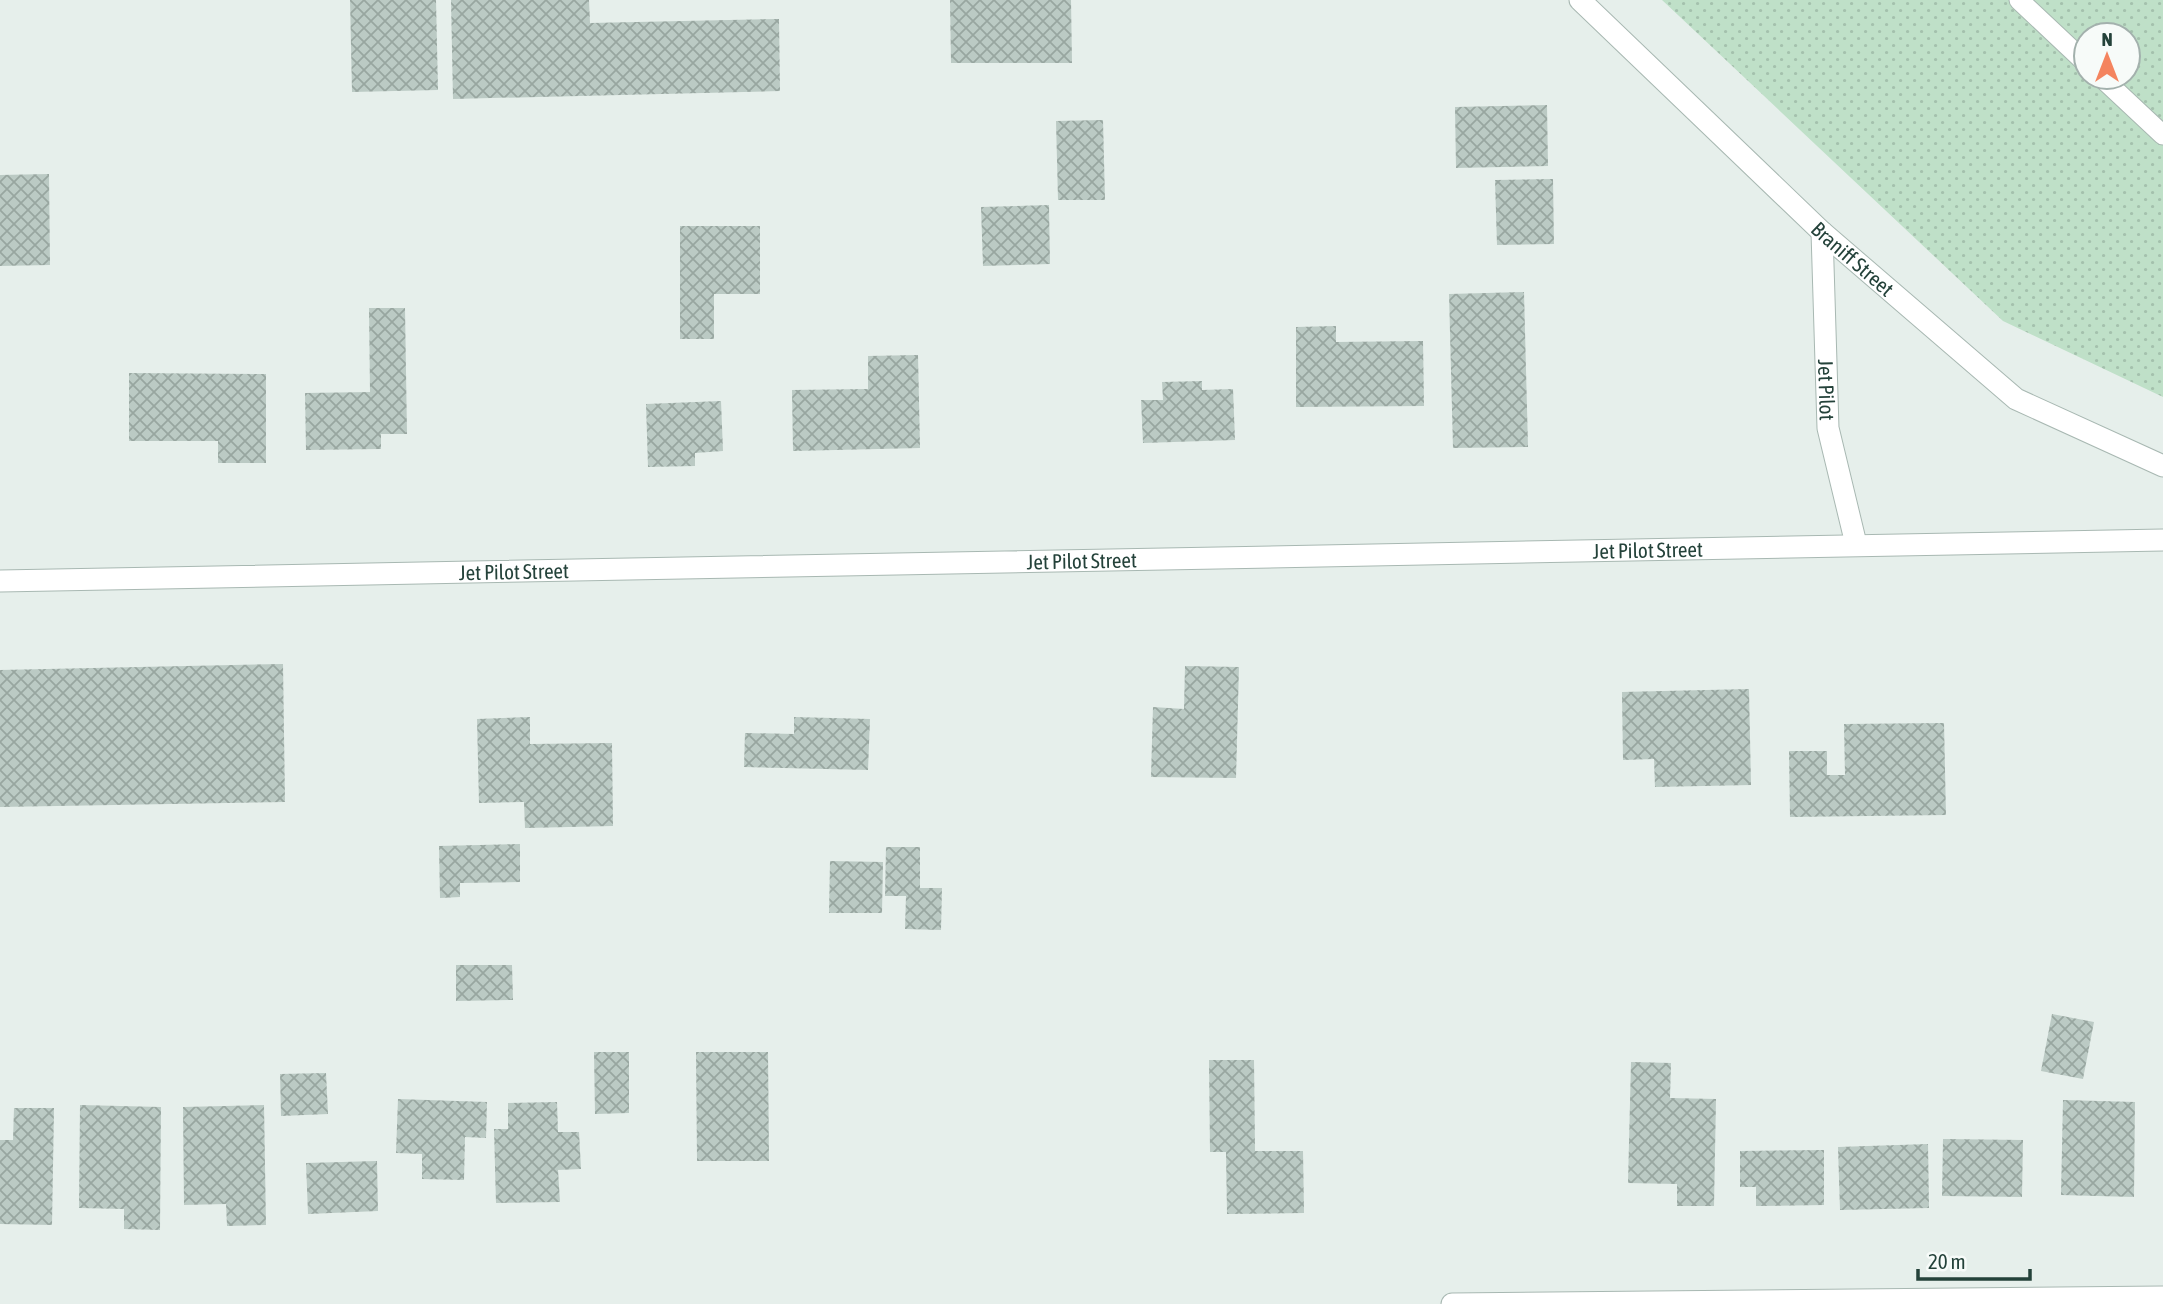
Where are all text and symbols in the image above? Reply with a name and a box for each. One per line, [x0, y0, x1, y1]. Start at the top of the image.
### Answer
north arrow [2072, 21, 2142, 91]
text: N [2101, 28, 2113, 50]
street label: Braniff Street [1807, 217, 1899, 301]
street label: Jet Pilot [1814, 359, 1840, 421]
street label: Jet Pilot Street [1592, 537, 1703, 563]
street label: Jet Pilot Street [1026, 547, 1137, 574]
street label: Jet Pilot Street [459, 558, 569, 584]
scale bar [1918, 1238, 2030, 1282]
text: 20 m [1928, 1249, 1966, 1273]

